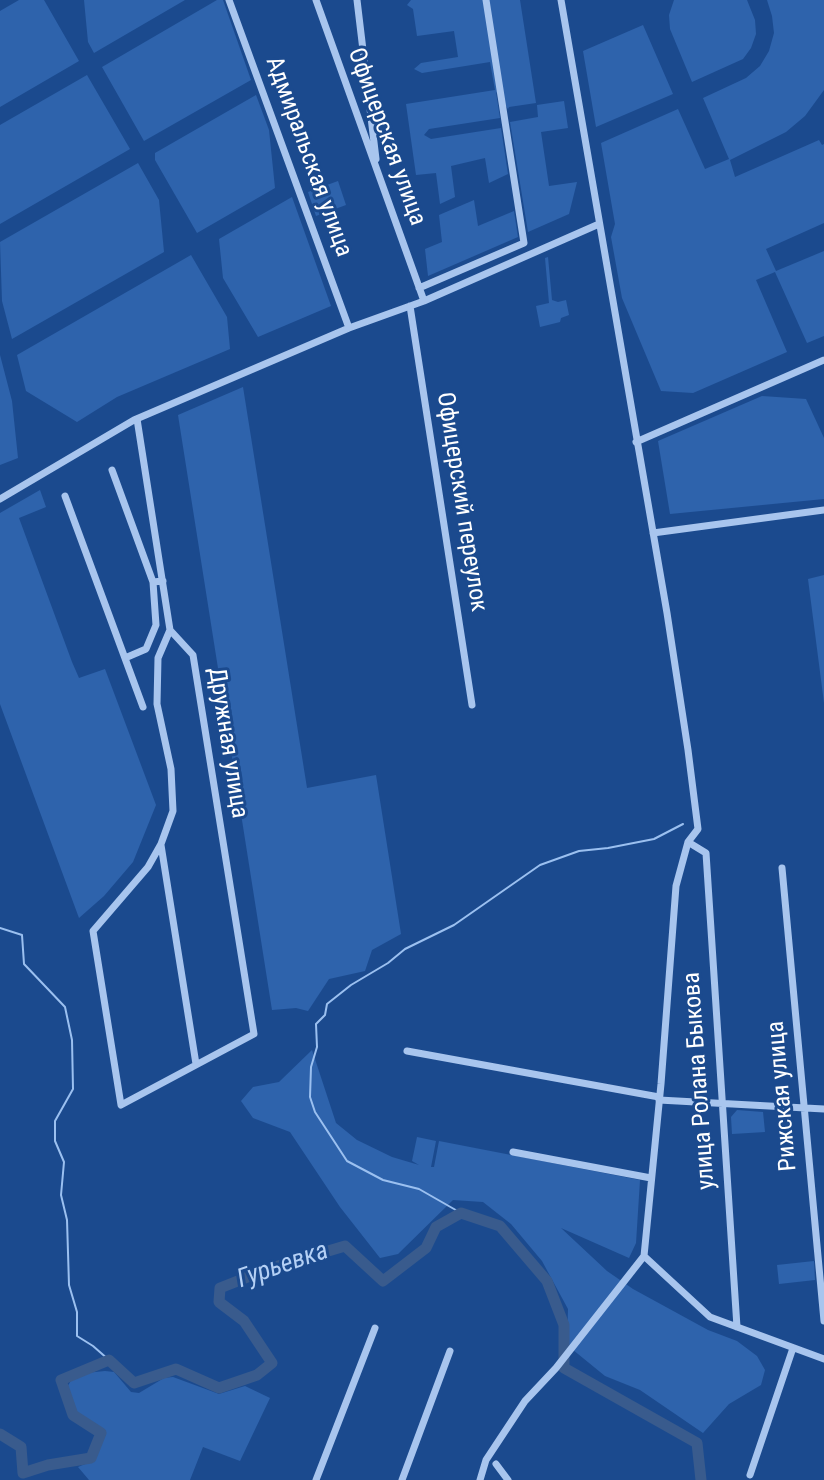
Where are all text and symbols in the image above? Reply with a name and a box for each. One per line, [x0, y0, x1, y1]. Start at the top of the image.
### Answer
street label: Офицерская улица [341, 44, 431, 230]
street label: Адмиральская улица [258, 53, 358, 261]
street label: Офицерский переулок [429, 390, 493, 614]
street label: Дружная улица [201, 666, 253, 820]
street label: улица Ролана Быкова [678, 971, 722, 1191]
street label: Рижская улица [762, 1020, 804, 1172]
water label: Гурьевка [233, 1236, 333, 1296]

